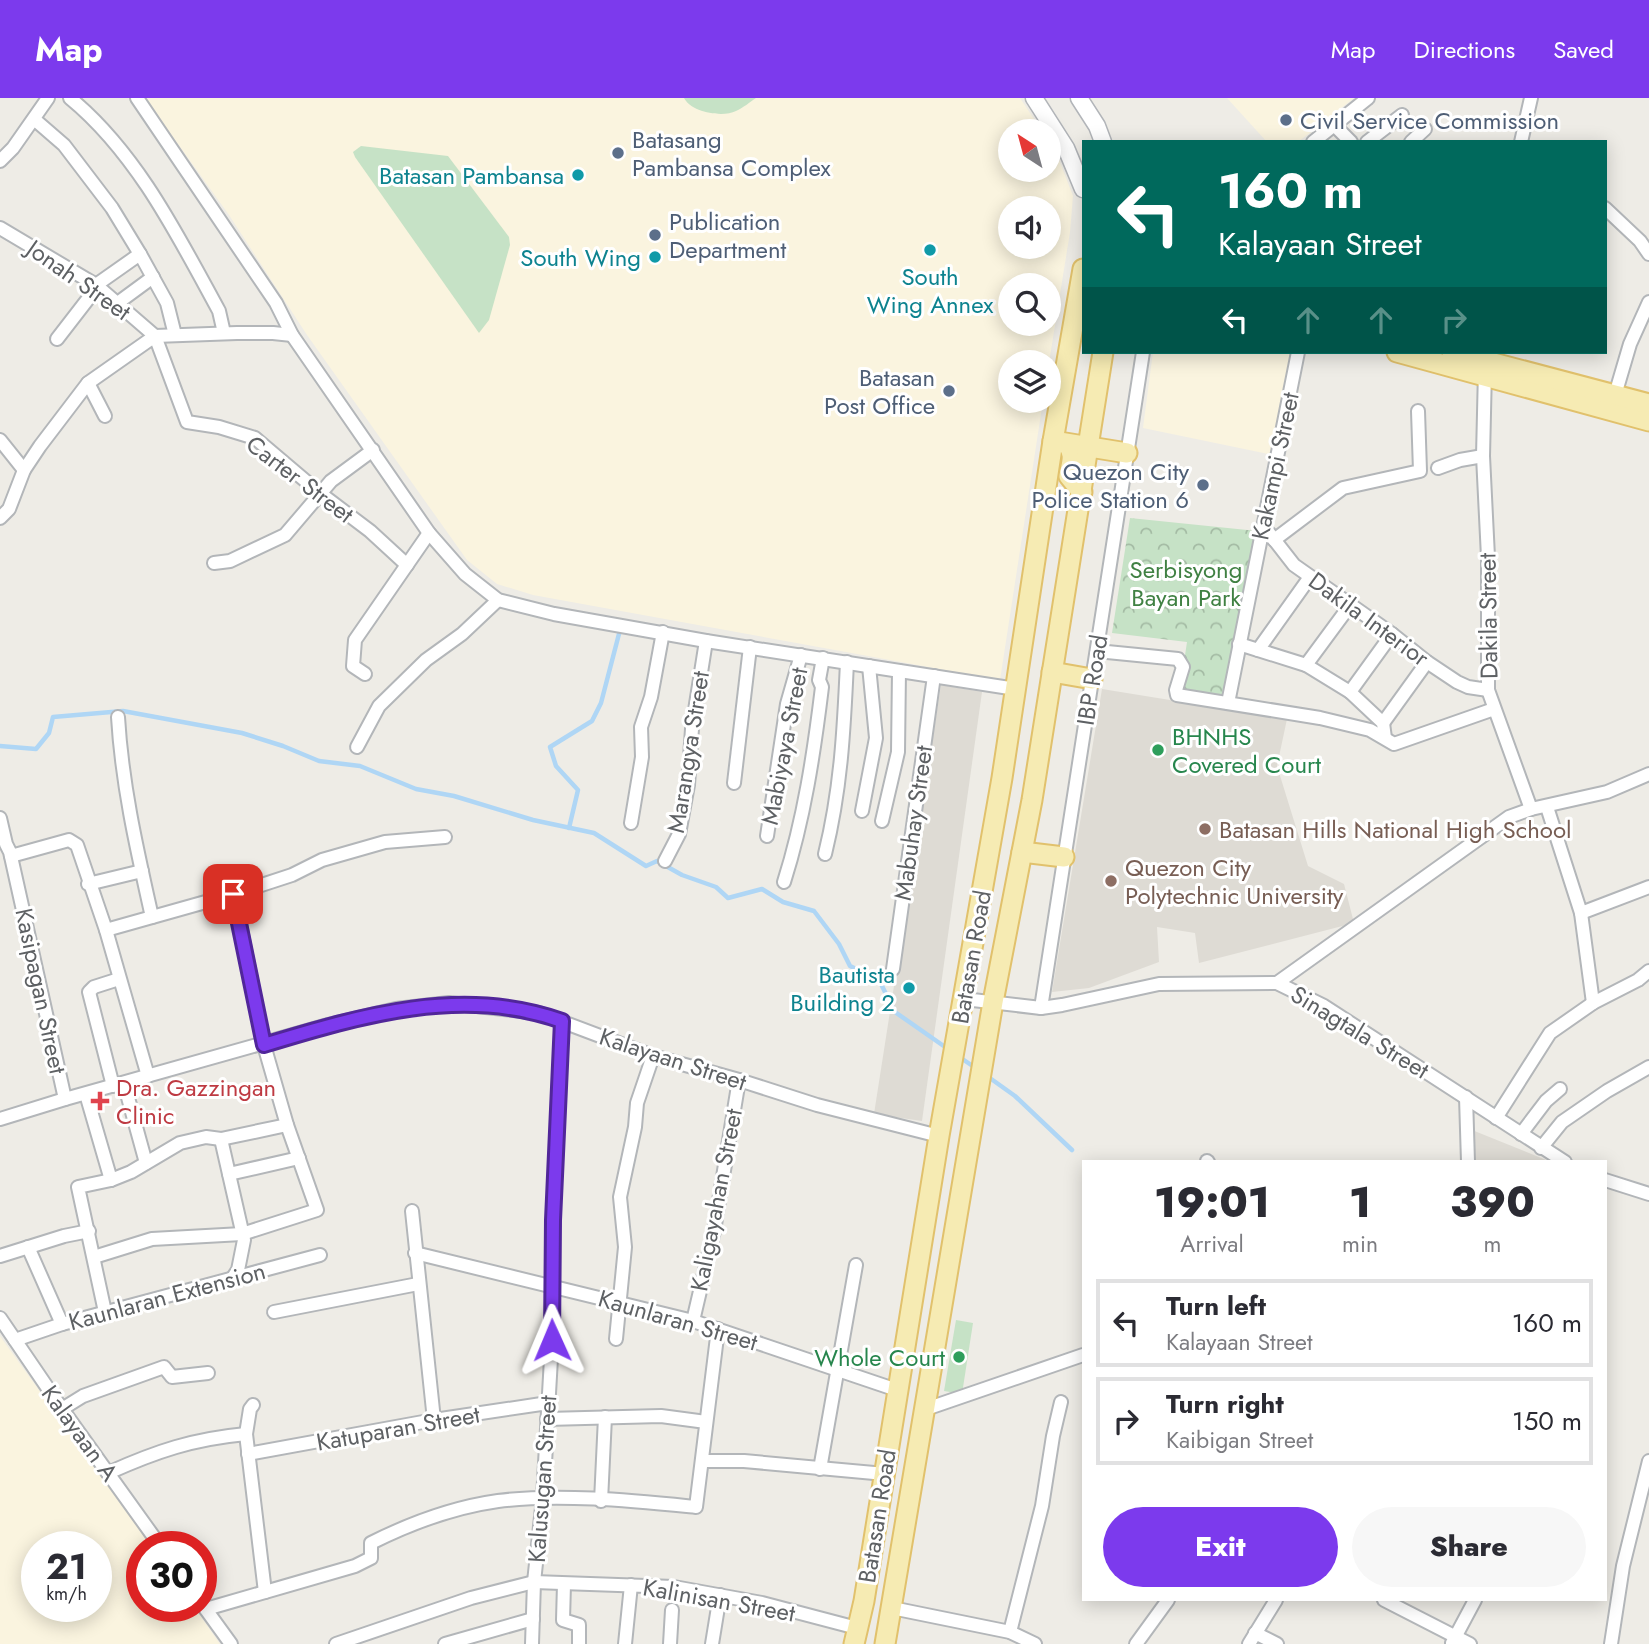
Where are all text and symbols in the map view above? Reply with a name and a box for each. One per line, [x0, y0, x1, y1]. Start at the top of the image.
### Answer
text: Map [35, 26, 103, 73]
text: Map [1331, 32, 1376, 67]
text: Directions [1414, 32, 1515, 67]
text: Saved [1553, 32, 1614, 67]
place label: Civil Service Commission [1300, 103, 1559, 138]
marker: Civil Service Commission [1278, 112, 1294, 128]
north arrow [998, 119, 1060, 182]
map controls [998, 119, 1061, 413]
place label: Batasang Pambansa Complex [632, 122, 831, 185]
marker: Batasang Pambansa Complex [610, 145, 626, 161]
text: 160 m [1218, 156, 1363, 226]
place label: Batasan Pambansa [379, 158, 564, 193]
marker: Batasan Pambansa [570, 167, 586, 183]
icon: left [1103, 168, 1194, 259]
button: sound [998, 196, 1061, 259]
place label: Publication Department [669, 204, 787, 267]
text: Kalayaan Street [1218, 221, 1422, 267]
marker: Publication Department [647, 227, 663, 243]
street label: Jonah Street [17, 230, 138, 329]
place label: South Wing [520, 240, 641, 275]
marker: South Wing Annex [922, 242, 938, 258]
marker: South Wing [647, 249, 663, 265]
place label: South Wing Annex [867, 259, 994, 322]
button: search [998, 273, 1061, 336]
icon: left [1216, 301, 1254, 339]
icon: ahead [1289, 301, 1327, 339]
icon: ahead [1362, 301, 1400, 339]
icon: right [1435, 301, 1473, 339]
button: layers [998, 350, 1061, 413]
place label: Batasan Post Office [824, 360, 935, 423]
marker: Batasan Post Office [941, 383, 957, 399]
street label: Kakampi Street [1242, 389, 1308, 543]
street label: Carter Street [239, 427, 361, 531]
place label: Quezon City Police Station 6 [1031, 454, 1189, 517]
marker: Quezon City Police Station 6 [1195, 477, 1211, 493]
park label: Serbisyong Bayan Park [1130, 552, 1242, 615]
street label: Dakila Street [1469, 552, 1507, 679]
street label: Dakila Interior [1302, 563, 1437, 675]
street label: IBP Road [1068, 632, 1116, 728]
street label: Mabiyaya Street [752, 664, 816, 828]
street label: Marangya Street [658, 668, 718, 836]
place label: BHNHS Covered Court [1172, 719, 1321, 782]
marker: BHNHS Covered Court [1150, 742, 1166, 758]
street label: Mabuhay Street [885, 743, 941, 903]
place label: Batasan Hills National High School [1219, 812, 1572, 847]
marker: Batasan Hills National High School [1197, 821, 1213, 837]
place label: Quezon City Polytechnic University [1125, 850, 1344, 913]
pin [203, 864, 263, 924]
marker: Quezon City Polytechnic University [1103, 873, 1119, 889]
icon: arrive [214, 875, 252, 913]
street label: Batasan Road [942, 887, 1000, 1027]
street label: Kasipagan Street [6, 905, 76, 1077]
place label: Bautista Building 2 [790, 957, 895, 1020]
street label: Sinagtala Street [1284, 977, 1436, 1087]
marker: Bautista Building 2 [901, 980, 917, 996]
street label: Kalayaan Street [595, 1019, 751, 1099]
place label: Dra. Gazzingan Clinic [116, 1070, 276, 1133]
marker: Dra. Gazzingan Clinic [90, 1091, 110, 1111]
street label: Kaligayahan Street [681, 1105, 751, 1294]
text: 19:01 [1154, 1172, 1270, 1233]
text: 1 [1349, 1172, 1371, 1233]
text: 390 [1450, 1172, 1535, 1233]
text: Arrival [1180, 1227, 1244, 1261]
text: min [1342, 1227, 1378, 1261]
text: m [1484, 1227, 1501, 1261]
street label: Kaunlaran Extension [65, 1253, 269, 1339]
street label: Kaunlaran Street [594, 1281, 762, 1360]
text: Turn left [1166, 1287, 1266, 1325]
position arrow [515, 1303, 589, 1377]
icon: left [1107, 1304, 1145, 1342]
text: 160 m [1512, 1304, 1582, 1342]
text: Kalayaan Street [1166, 1325, 1312, 1359]
place label: Whole Court [814, 1340, 945, 1375]
marker: Whole Court [951, 1349, 967, 1365]
street label: Kalayaan A [33, 1378, 127, 1488]
text: Turn right [1166, 1385, 1284, 1423]
street label: Kalusugan Street [519, 1394, 565, 1564]
street label: Katuparan Street [313, 1396, 483, 1460]
icon: right [1107, 1402, 1145, 1440]
text: 150 m [1512, 1402, 1582, 1440]
text: Kaibigan Street [1166, 1423, 1313, 1457]
street label: Batasan Road [849, 1447, 905, 1585]
button: Exit [1103, 1507, 1338, 1587]
button: Share [1352, 1507, 1586, 1587]
speed limit sign: 30 [126, 1531, 217, 1622]
text: 21 [46, 1542, 87, 1592]
street label: Kalinisan Street [640, 1569, 798, 1631]
text: km/h [46, 1581, 87, 1607]

